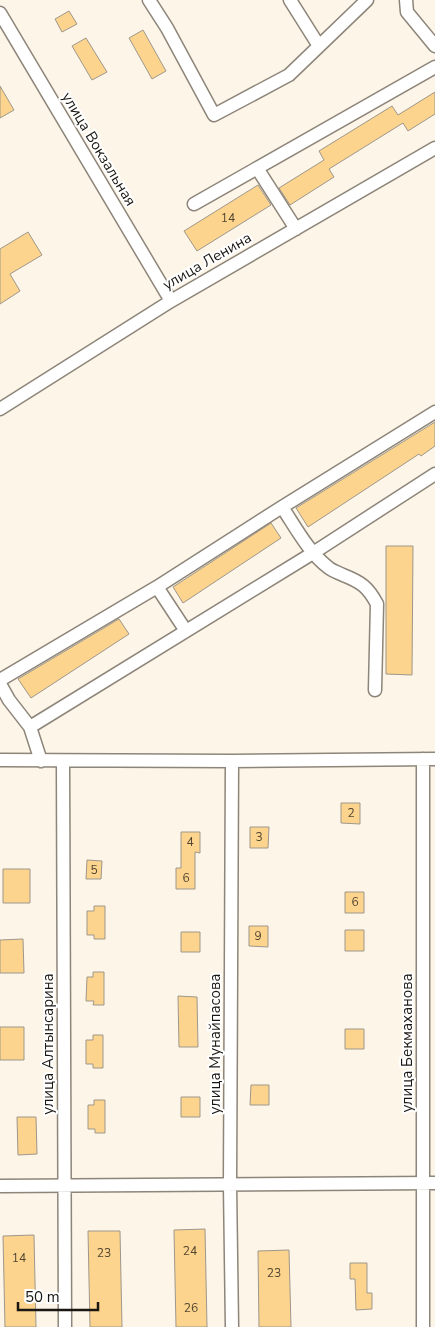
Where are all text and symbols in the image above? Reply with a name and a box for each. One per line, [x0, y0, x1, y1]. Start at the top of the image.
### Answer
street label: улица Вокзальная [57, 88, 141, 210]
house number: 14 [221, 210, 235, 226]
street label: улица Ленина [159, 227, 255, 295]
house number: 2 [347, 805, 355, 821]
house number: 3 [255, 829, 263, 845]
house number: 4 [186, 834, 194, 850]
house number: 5 [90, 862, 98, 878]
house number: 6 [182, 870, 190, 886]
house number: 6 [351, 894, 359, 910]
house number: 9 [254, 928, 262, 944]
street label: улица Алтынсарина [38, 973, 58, 1115]
street label: улица Бекмаханова [397, 973, 417, 1113]
street label: улица Мунайпасова [205, 974, 225, 1114]
house number: 24 [183, 1243, 197, 1259]
house number: 23 [97, 1245, 111, 1261]
house number: 14 [12, 1250, 26, 1266]
house number: 23 [267, 1265, 281, 1281]
scale bar [18, 1280, 98, 1312]
text: 50 m [25, 1287, 60, 1307]
house number: 26 [184, 1300, 198, 1316]

